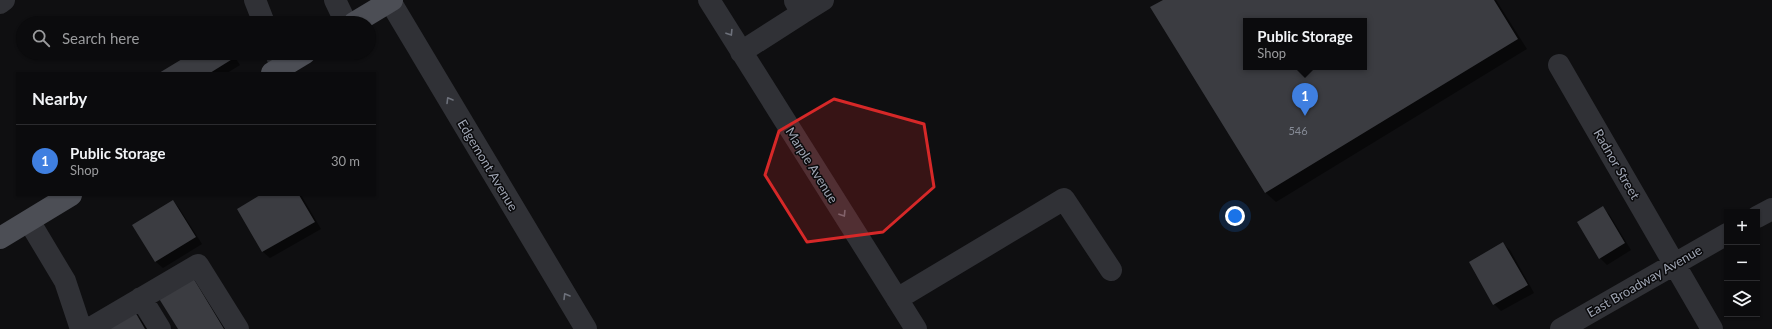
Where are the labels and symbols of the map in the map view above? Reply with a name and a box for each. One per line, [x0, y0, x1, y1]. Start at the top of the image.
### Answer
one-way arrow [725, 29, 732, 36]
pin: 1 [1292, 83, 1318, 116]
one-way arrow [447, 97, 454, 104]
street label: Edgemont Avenue [454, 116, 522, 214]
street label: Marple Avenue [782, 124, 842, 206]
house number: 546 [1288, 124, 1308, 137]
street label: Radnor Street [1590, 126, 1644, 202]
your location [1225, 206, 1245, 226]
one-way arrow [839, 210, 846, 217]
street label: East Broadway Avenue [1584, 241, 1704, 320]
one-way arrow [564, 293, 571, 300]

